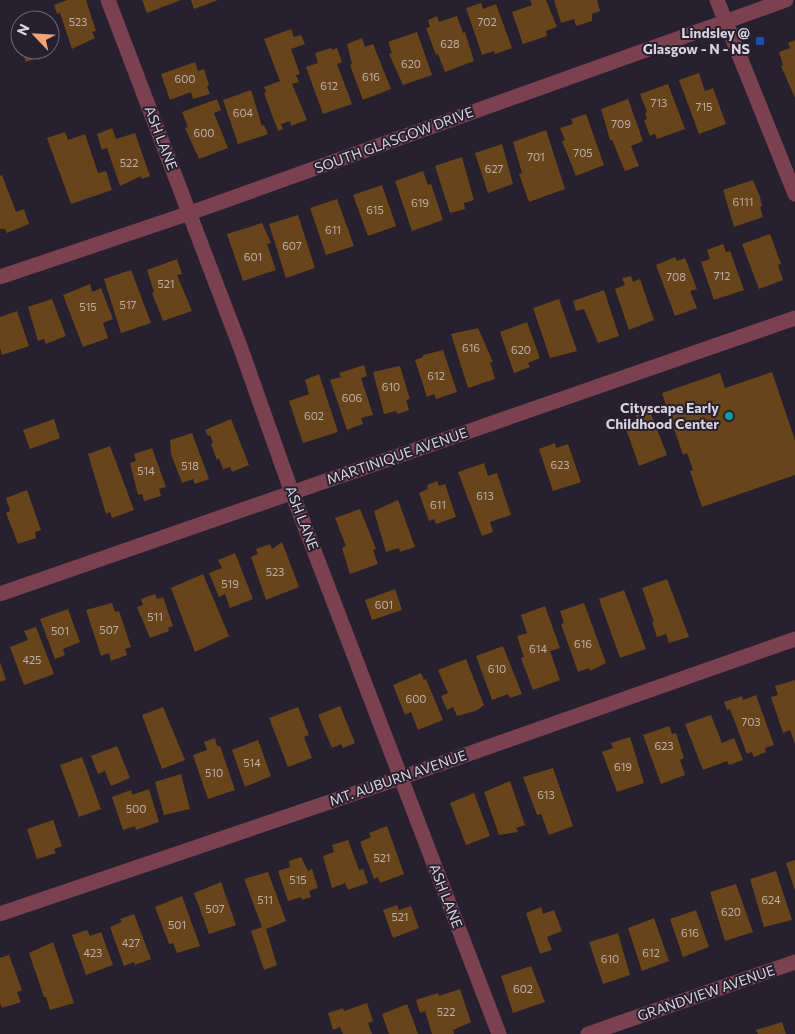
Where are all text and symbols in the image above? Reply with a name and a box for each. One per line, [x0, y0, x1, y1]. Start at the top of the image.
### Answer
north arrow [10, 10, 60, 60]
house number: 523 [69, 15, 87, 28]
house number: 702 [477, 15, 497, 28]
text: N [13, 21, 33, 38]
place label: Lindsley @ Glasgow - N - NS [643, 24, 751, 57]
marker: Lindsley @ Glasgow - N - NS [754, 35, 766, 47]
house number: 628 [440, 37, 460, 50]
house number: 620 [401, 57, 421, 70]
house number: 616 [362, 70, 380, 83]
house number: 600 [174, 72, 196, 85]
house number: 612 [320, 79, 338, 92]
house number: 713 [651, 96, 667, 109]
house number: 715 [696, 100, 712, 113]
street label: ASH LANE [141, 103, 182, 172]
street label: SOUTH GLASGOW DRIVE [312, 103, 476, 176]
house number: 604 [233, 106, 254, 119]
house number: 709 [611, 117, 631, 130]
house number: 600 [193, 126, 215, 139]
house number: 705 [573, 146, 593, 159]
house number: 701 [527, 150, 545, 163]
house number: 522 [120, 156, 138, 169]
house number: 627 [485, 162, 503, 175]
house number: 6111 [733, 195, 753, 208]
house number: 619 [411, 196, 429, 209]
house number: 615 [366, 203, 384, 216]
house number: 611 [325, 223, 341, 236]
house number: 607 [282, 239, 302, 252]
house number: 601 [244, 250, 262, 263]
house number: 712 [714, 269, 730, 282]
house number: 708 [666, 270, 686, 283]
house number: 521 [157, 277, 175, 290]
house number: 517 [120, 298, 137, 311]
house number: 515 [79, 300, 97, 313]
house number: 616 [462, 341, 480, 354]
house number: 620 [511, 343, 531, 356]
house number: 612 [427, 369, 445, 382]
house number: 610 [382, 380, 400, 393]
house number: 606 [342, 391, 363, 404]
place label: Cityscape Early Childhood Center [606, 399, 719, 432]
house number: 602 [304, 409, 324, 422]
marker: Cityscape Early Childhood Center [723, 410, 735, 422]
street label: MARTINIQUE AVENUE [324, 423, 469, 488]
house number: 623 [550, 458, 570, 471]
house number: 518 [181, 459, 199, 472]
house number: 514 [137, 464, 155, 477]
street label: ASH LANE [282, 483, 323, 552]
house number: 613 [476, 489, 494, 502]
house number: 611 [430, 498, 446, 511]
house number: 523 [266, 565, 284, 578]
house number: 519 [221, 577, 239, 590]
house number: 601 [375, 598, 393, 611]
house number: 511 [147, 610, 163, 623]
house number: 507 [99, 623, 119, 636]
house number: 501 [51, 624, 69, 637]
house number: 616 [574, 637, 592, 650]
house number: 614 [529, 642, 547, 655]
house number: 425 [23, 653, 41, 666]
house number: 610 [488, 662, 506, 675]
house number: 600 [405, 692, 427, 705]
house number: 703 [741, 715, 761, 728]
house number: 623 [654, 739, 674, 752]
street label: MT. AUBURN AVENUE [327, 746, 469, 809]
house number: 514 [243, 756, 261, 769]
house number: 619 [614, 760, 632, 773]
house number: 510 [205, 766, 223, 779]
house number: 613 [537, 788, 555, 801]
house number: 500 [126, 802, 146, 815]
house number: 521 [373, 851, 391, 864]
street label: ASH LANE [426, 861, 467, 930]
house number: 515 [289, 873, 307, 886]
house number: 511 [257, 893, 273, 906]
house number: 624 [761, 893, 781, 906]
house number: 507 [205, 902, 225, 915]
house number: 620 [721, 905, 741, 918]
house number: 521 [391, 910, 409, 923]
house number: 501 [168, 918, 186, 931]
house number: 616 [681, 926, 699, 939]
house number: 427 [122, 936, 140, 949]
house number: 423 [84, 946, 102, 959]
house number: 612 [642, 946, 660, 959]
house number: 610 [601, 952, 619, 965]
street label: GRANDVIEW AVENUE [635, 961, 777, 1024]
house number: 602 [513, 982, 533, 995]
house number: 522 [437, 1005, 455, 1018]

